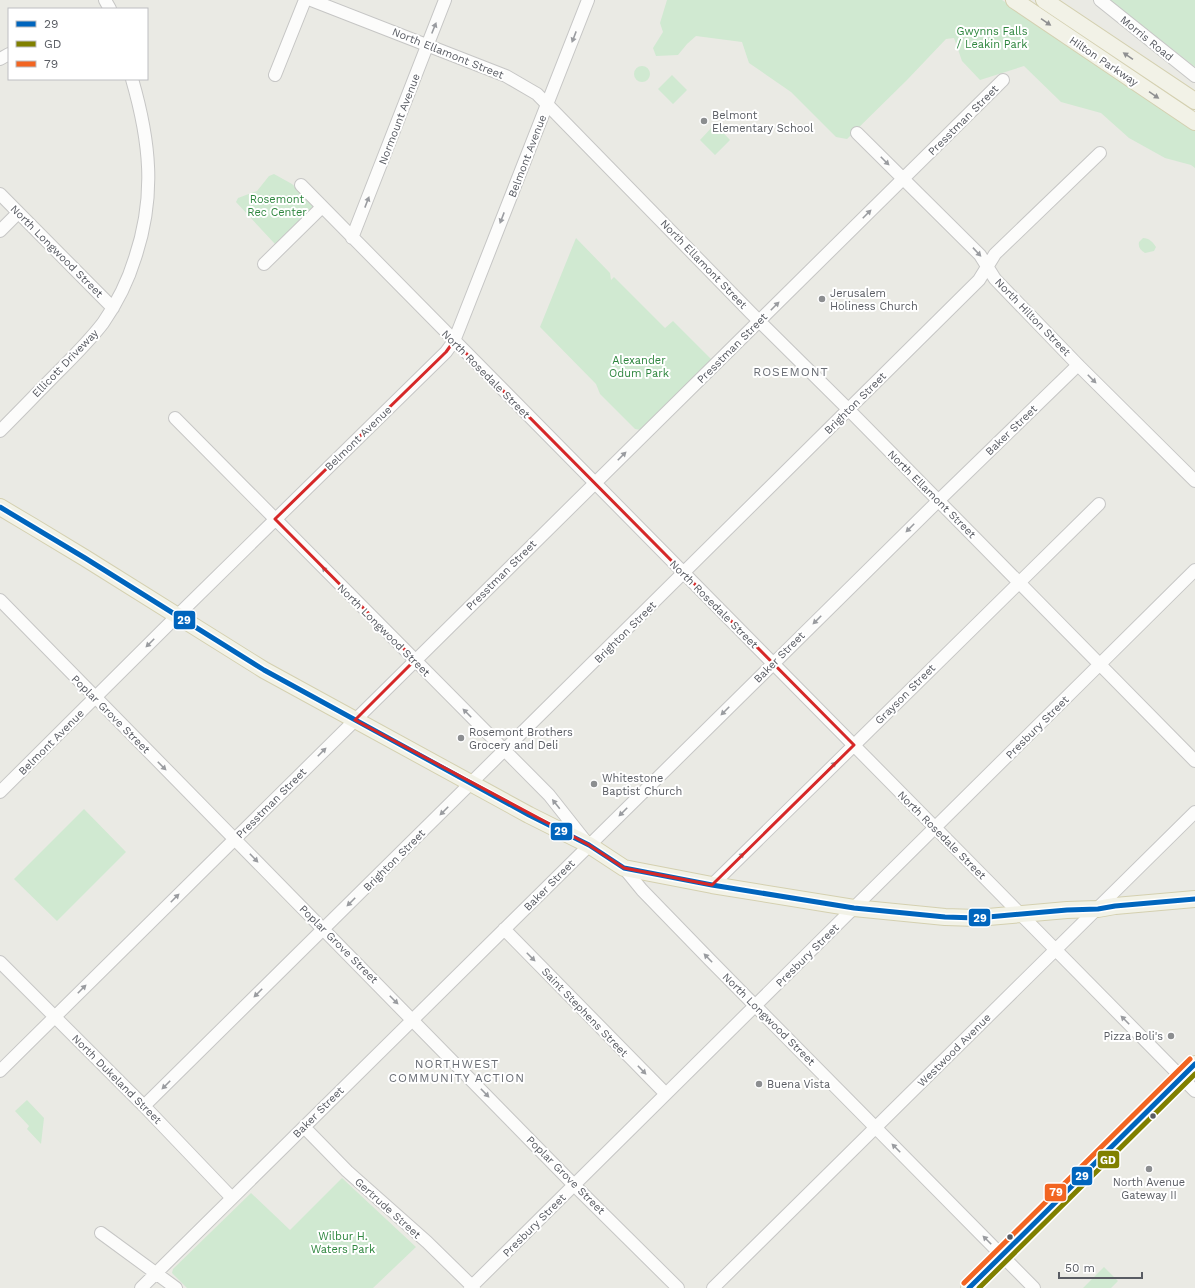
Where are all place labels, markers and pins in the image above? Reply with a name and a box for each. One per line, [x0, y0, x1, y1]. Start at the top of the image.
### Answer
place label: Belmont Elementary School [712, 109, 814, 135]
marker: Belmont Elementary School [699, 116, 709, 126]
place label: Jerusalem Holiness Church [830, 287, 918, 313]
marker: Jerusalem Holiness Church [817, 294, 827, 304]
place label: Rosemont Brothers Grocery and Deli [469, 726, 573, 752]
marker: Rosemont Brothers Grocery and Deli [456, 733, 466, 743]
place label: Whitestone Baptist Church [602, 772, 682, 798]
marker: Whitestone Baptist Church [589, 779, 599, 789]
place label: Pizza Boli's [1104, 1030, 1163, 1043]
marker: Pizza Boli's [1166, 1031, 1176, 1041]
place label: Buena Vista [767, 1078, 830, 1091]
marker: Buena Vista [754, 1079, 764, 1089]
unlabelled marker [1148, 1111, 1158, 1121]
marker: North Avenue Gateway II [1144, 1164, 1154, 1174]
place label: North Avenue Gateway II [1113, 1176, 1185, 1202]
unlabelled marker [1005, 1232, 1015, 1242]

